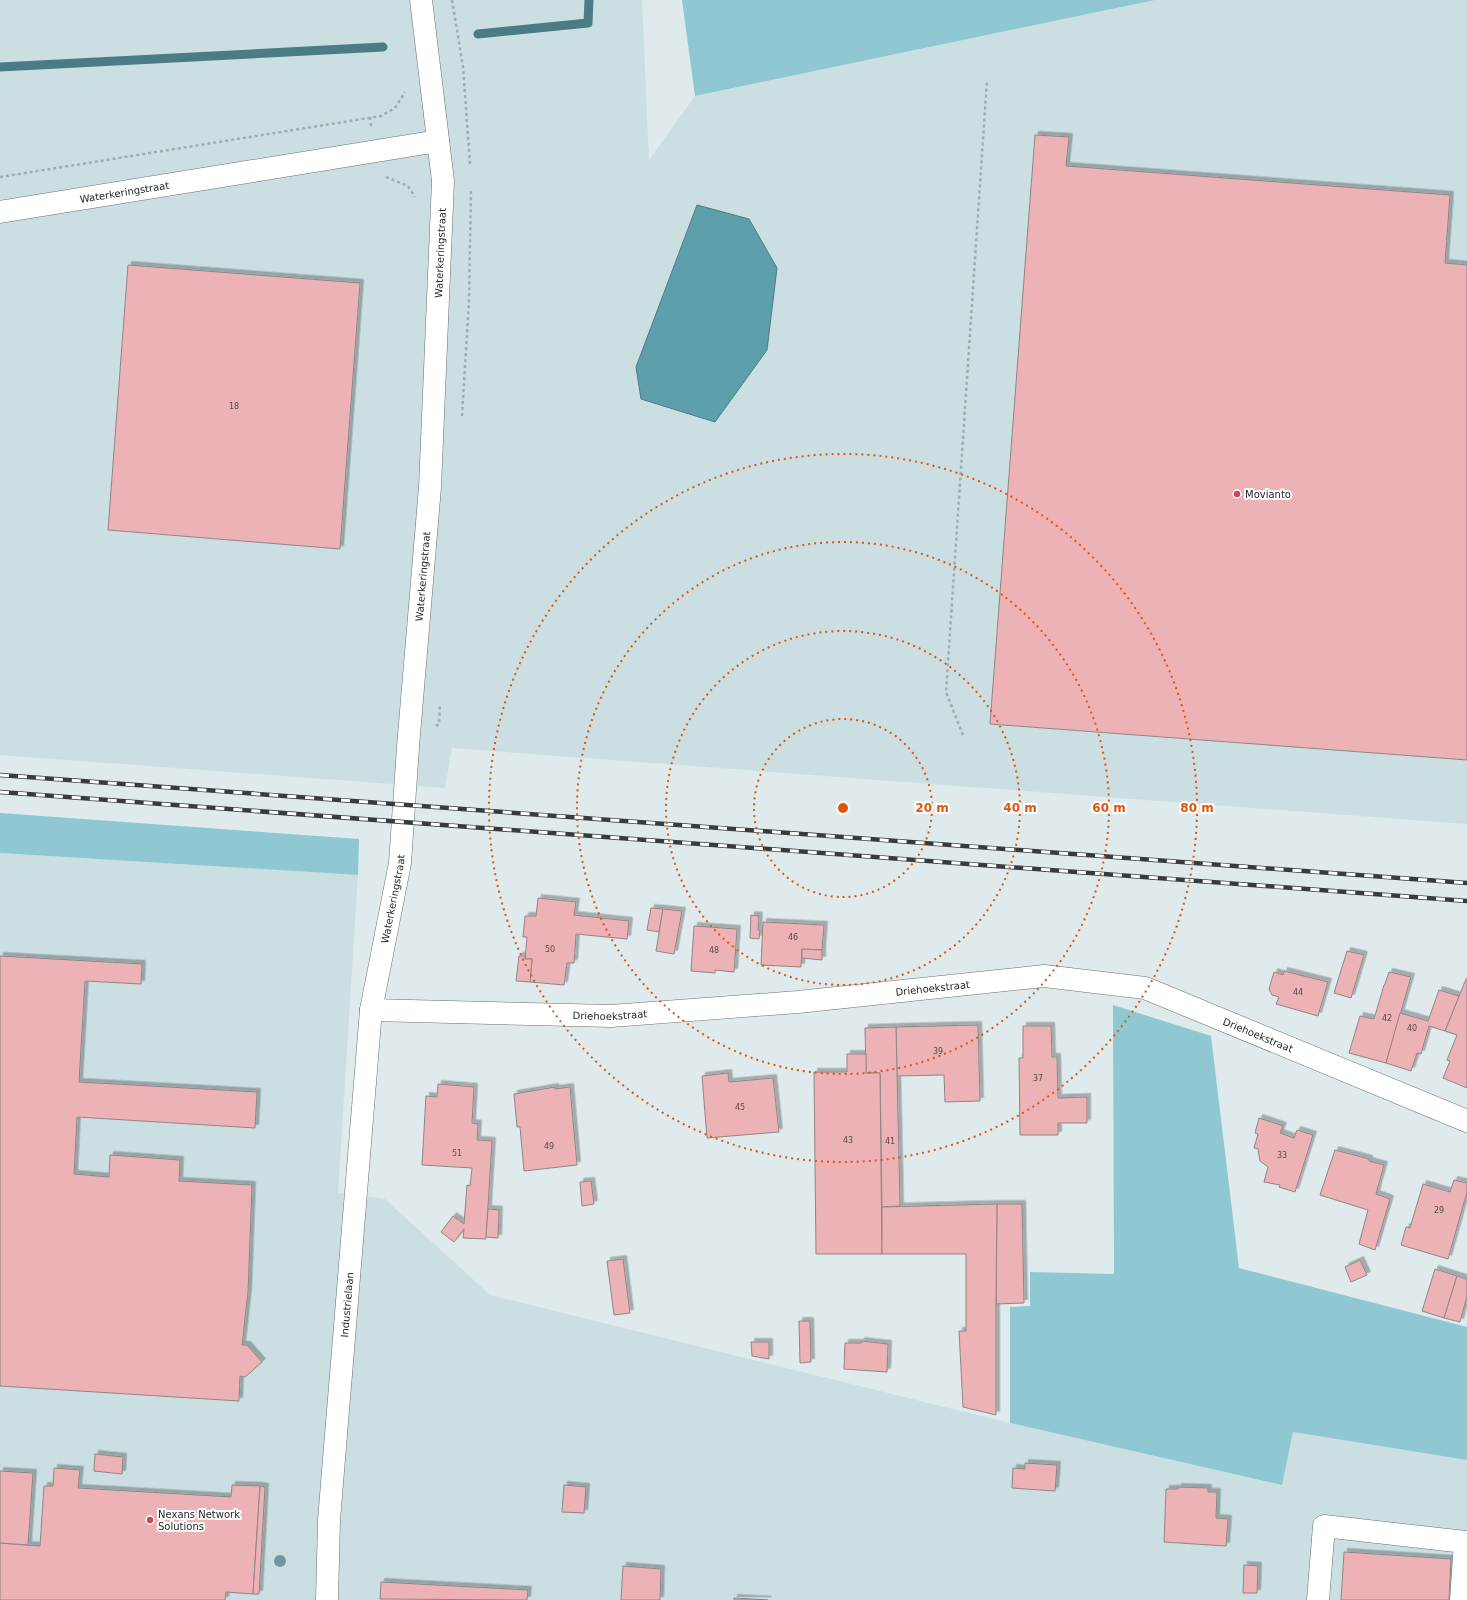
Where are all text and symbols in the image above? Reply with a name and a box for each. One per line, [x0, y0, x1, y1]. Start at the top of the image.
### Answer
street label: Waterkeringstraat [79, 180, 170, 205]
street label: Waterkeringstraat [433, 208, 448, 298]
house number: 18 [229, 402, 239, 411]
marker: Movianto [1232, 489, 1242, 499]
place label: Movianto [1245, 489, 1291, 500]
street label: Waterkeringstraat [414, 531, 432, 622]
centre of rings [836, 801, 850, 815]
text: 20 m [915, 801, 949, 815]
text: 40 m [1003, 801, 1037, 815]
text: 60 m [1092, 801, 1126, 815]
text: 80 m [1180, 801, 1214, 815]
street label: Waterkeringstraat [379, 854, 407, 944]
house number: 46 [788, 933, 798, 942]
house number: 50 [545, 945, 555, 954]
house number: 48 [709, 946, 719, 955]
street label: Driehoekstraat [895, 979, 970, 998]
house number: 44 [1293, 988, 1303, 997]
street label: Driehoekstraat [572, 1008, 648, 1022]
house number: 42 [1382, 1014, 1392, 1023]
street label: Driehoekstraat [1221, 1016, 1295, 1055]
house number: 40 [1407, 1024, 1417, 1033]
house number: 39 [933, 1047, 943, 1056]
house number: 37 [1033, 1074, 1043, 1083]
house number: 45 [735, 1103, 745, 1112]
house number: 43 [843, 1136, 853, 1145]
house number: 41 [885, 1137, 895, 1146]
house number: 49 [544, 1142, 554, 1151]
house number: 51 [452, 1149, 462, 1158]
house number: 33 [1277, 1151, 1287, 1160]
house number: 29 [1434, 1206, 1444, 1215]
street label: Industrielaan [339, 1272, 355, 1338]
place label: Nexans Network Solutions [158, 1509, 240, 1532]
marker: Nexans Network Solutions [145, 1515, 155, 1525]

